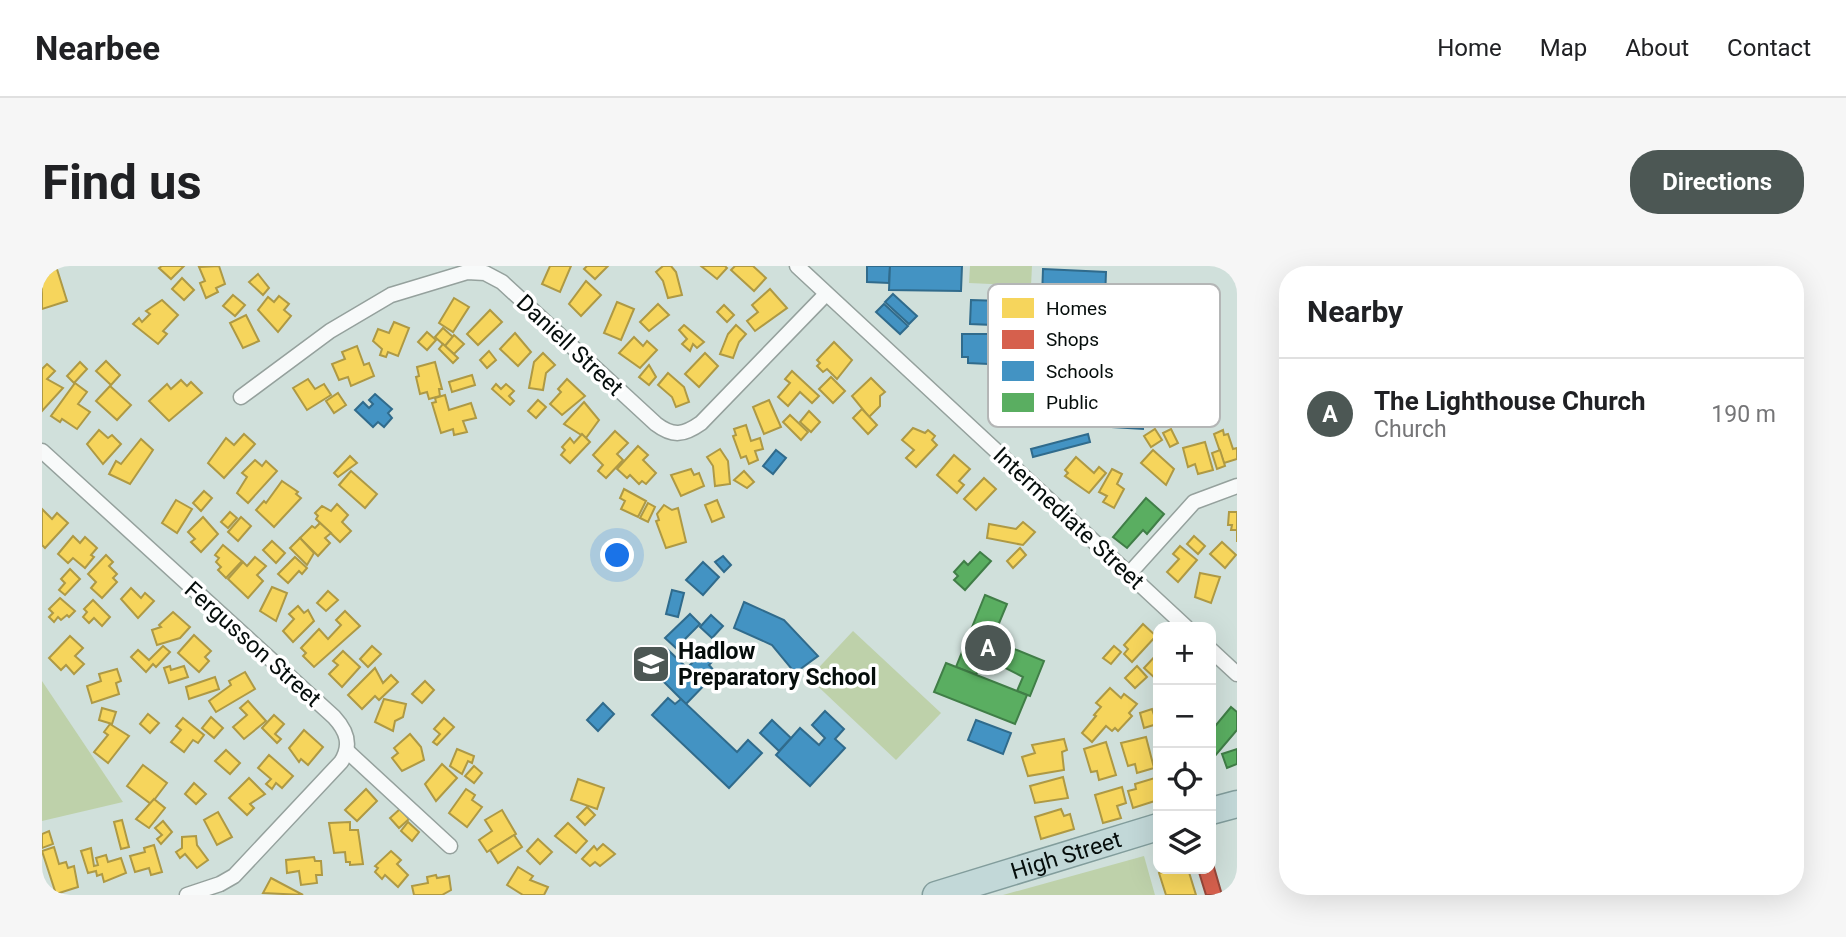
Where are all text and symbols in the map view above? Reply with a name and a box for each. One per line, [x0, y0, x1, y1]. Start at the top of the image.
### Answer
text: Nearbee [35, 29, 160, 68]
text: Home [1437, 34, 1502, 62]
text: Map [1540, 34, 1587, 62]
text: About [1625, 34, 1689, 62]
text: Contact [1727, 34, 1811, 62]
button: Directions [1630, 150, 1804, 214]
text: Find us [42, 154, 202, 211]
legend [988, 284, 1220, 427]
street label: Daniell Street [511, 289, 628, 402]
text: Nearby [1307, 294, 1403, 329]
text: Homes [1046, 297, 1107, 320]
text: Shops [1046, 328, 1099, 351]
text: Schools [1046, 360, 1114, 383]
text: The Lighthouse Church [1374, 386, 1646, 416]
text: Public [1046, 391, 1098, 414]
text: A [1322, 401, 1338, 428]
text: 190 m [1711, 401, 1776, 428]
text: Church [1374, 416, 1447, 443]
street label: Intermediate Street [988, 442, 1150, 595]
your location [600, 538, 634, 572]
street label: Fergusson Street [179, 576, 326, 713]
pin: A [965, 622, 1011, 674]
map controls [1153, 622, 1216, 874]
button: + [1153, 622, 1216, 685]
place label: Hadlow Preparatory School [678, 638, 877, 691]
school or university icon: Hadlow Preparatory School [630, 643, 672, 685]
button: − [1153, 685, 1216, 748]
button: locate [1153, 748, 1216, 811]
button: layers [1153, 811, 1216, 874]
street label: High Street [1008, 826, 1125, 885]

